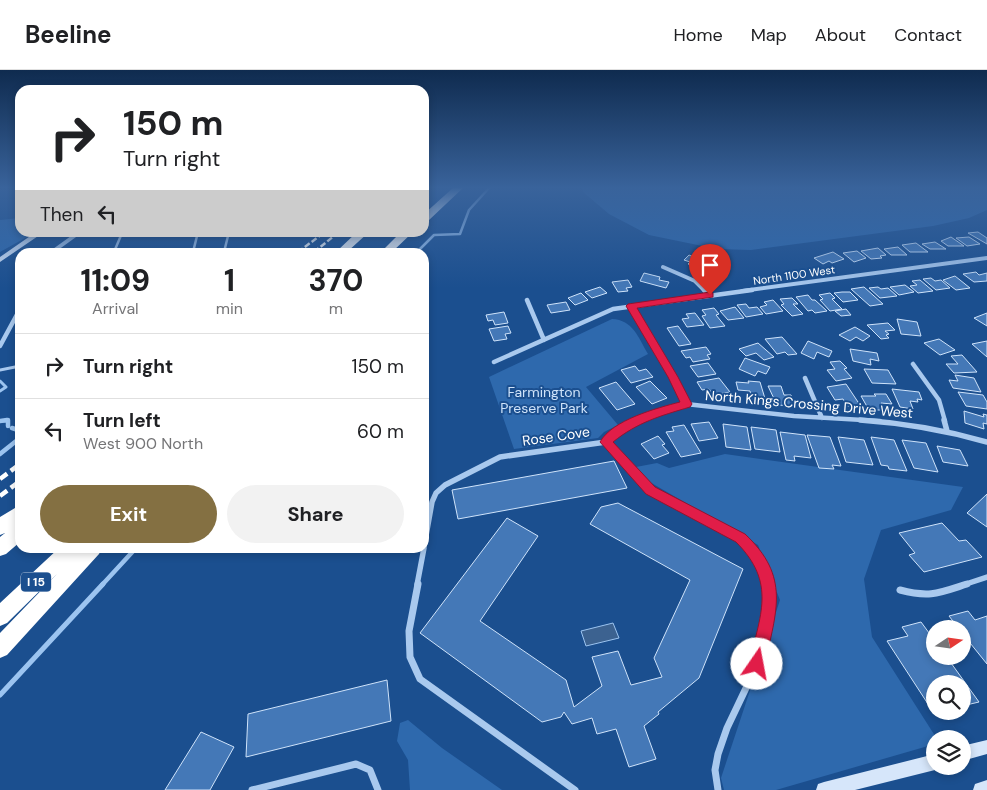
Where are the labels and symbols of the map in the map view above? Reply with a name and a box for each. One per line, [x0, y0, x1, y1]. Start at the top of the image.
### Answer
pin [689, 244, 731, 295]
street label: North 1100 West [752, 262, 836, 288]
park label: Farmington Preserve Park [500, 383, 588, 417]
street label: North Kings Crossing Drive West [704, 386, 914, 422]
street label: Rose Cove [521, 422, 591, 450]
road number: I 15 [21, 572, 51, 592]
north arrow [926, 620, 971, 665]
position arrow [730, 637, 782, 689]

